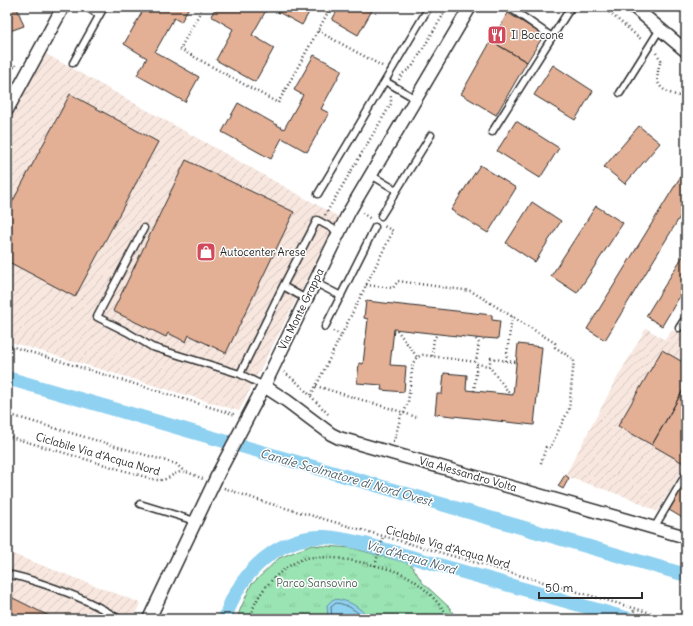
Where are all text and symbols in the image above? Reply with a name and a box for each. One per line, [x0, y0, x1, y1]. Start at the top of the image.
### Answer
restaurant icon: Il Boccone [486, 24, 508, 46]
place label: Il Boccone [511, 28, 564, 42]
shop icon: Autocenter Arese [195, 241, 217, 263]
place label: Autocenter Arese [220, 245, 306, 259]
street label: Via Monte Grappa [275, 266, 327, 352]
street label: Ciclabile Via d’Acqua Nord [34, 430, 162, 479]
water label: Canale Scolmatore di Nord Ovest [258, 445, 435, 509]
street label: Via Alessandro Volta [417, 453, 519, 495]
street label: Ciclabile Via d’Acqua Nord [384, 523, 512, 572]
water label: Via d'Acqua Nord [364, 537, 459, 578]
scale bar [539, 574, 642, 600]
park label: Parco Sansovino [276, 576, 358, 590]
text: 50 m [545, 580, 574, 595]

